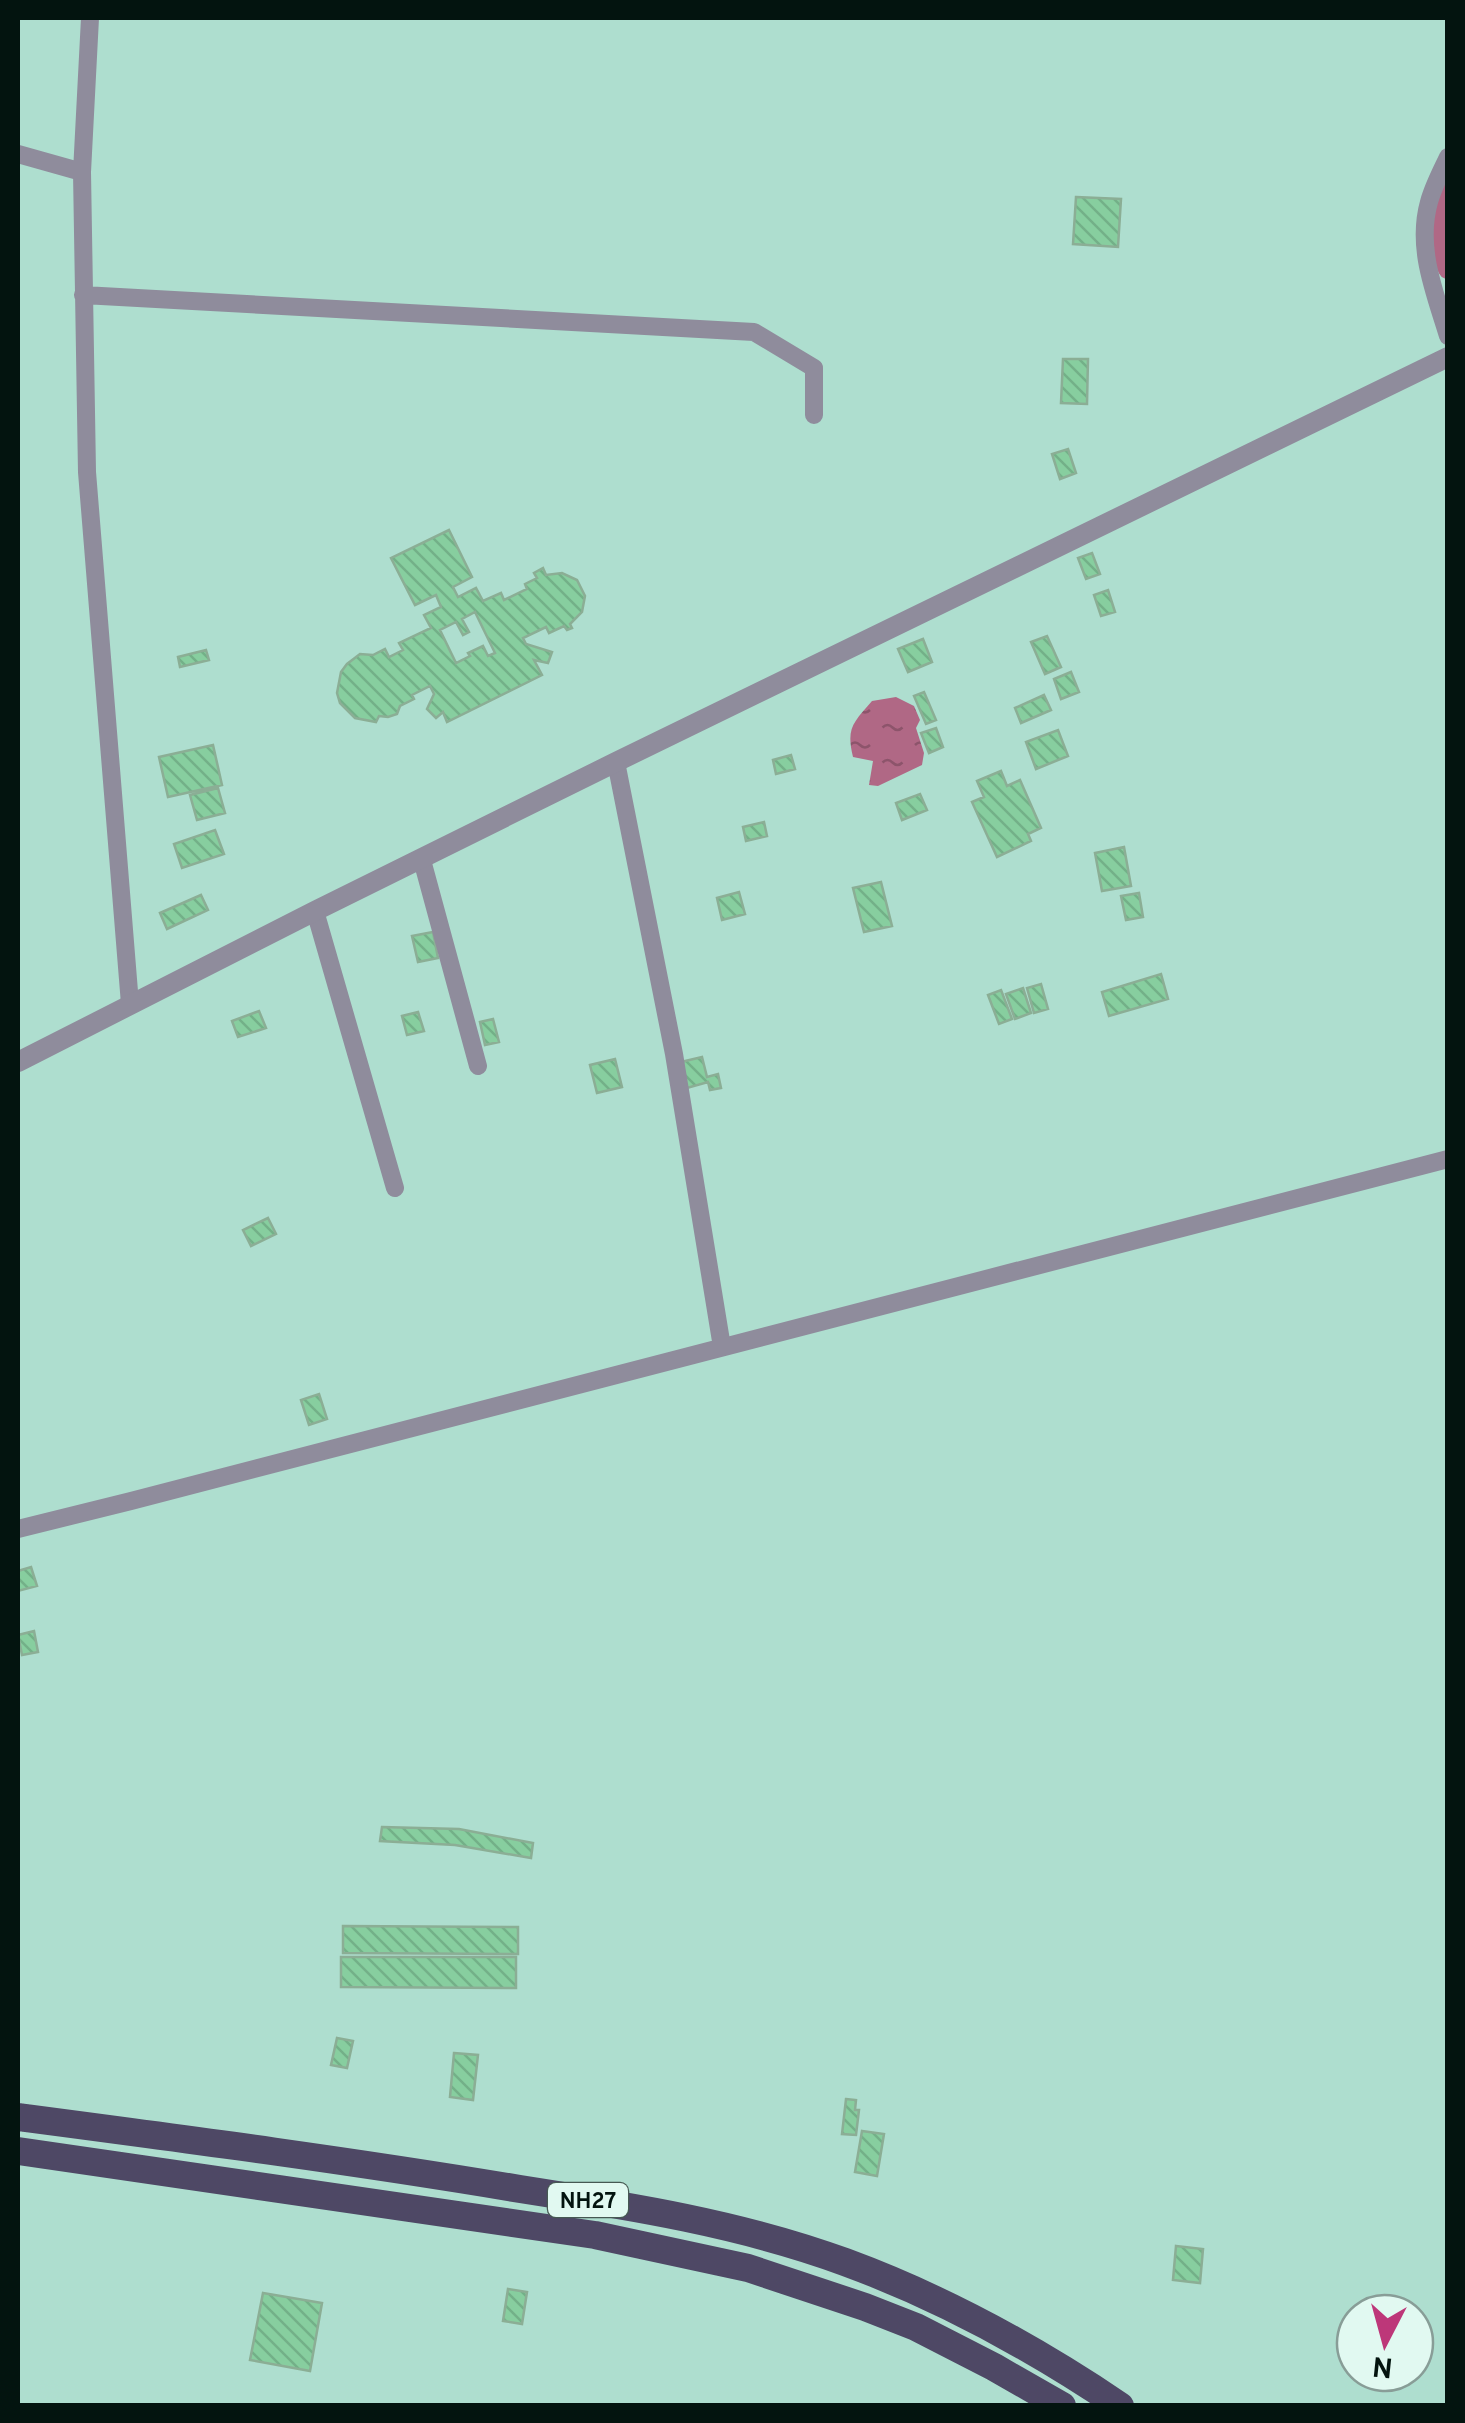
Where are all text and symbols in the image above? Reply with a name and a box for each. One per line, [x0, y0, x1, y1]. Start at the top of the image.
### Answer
road number: NH27 [548, 2183, 628, 2217]
north arrow [1335, 2293, 1435, 2393]
text: N [1371, 2346, 1395, 2384]

